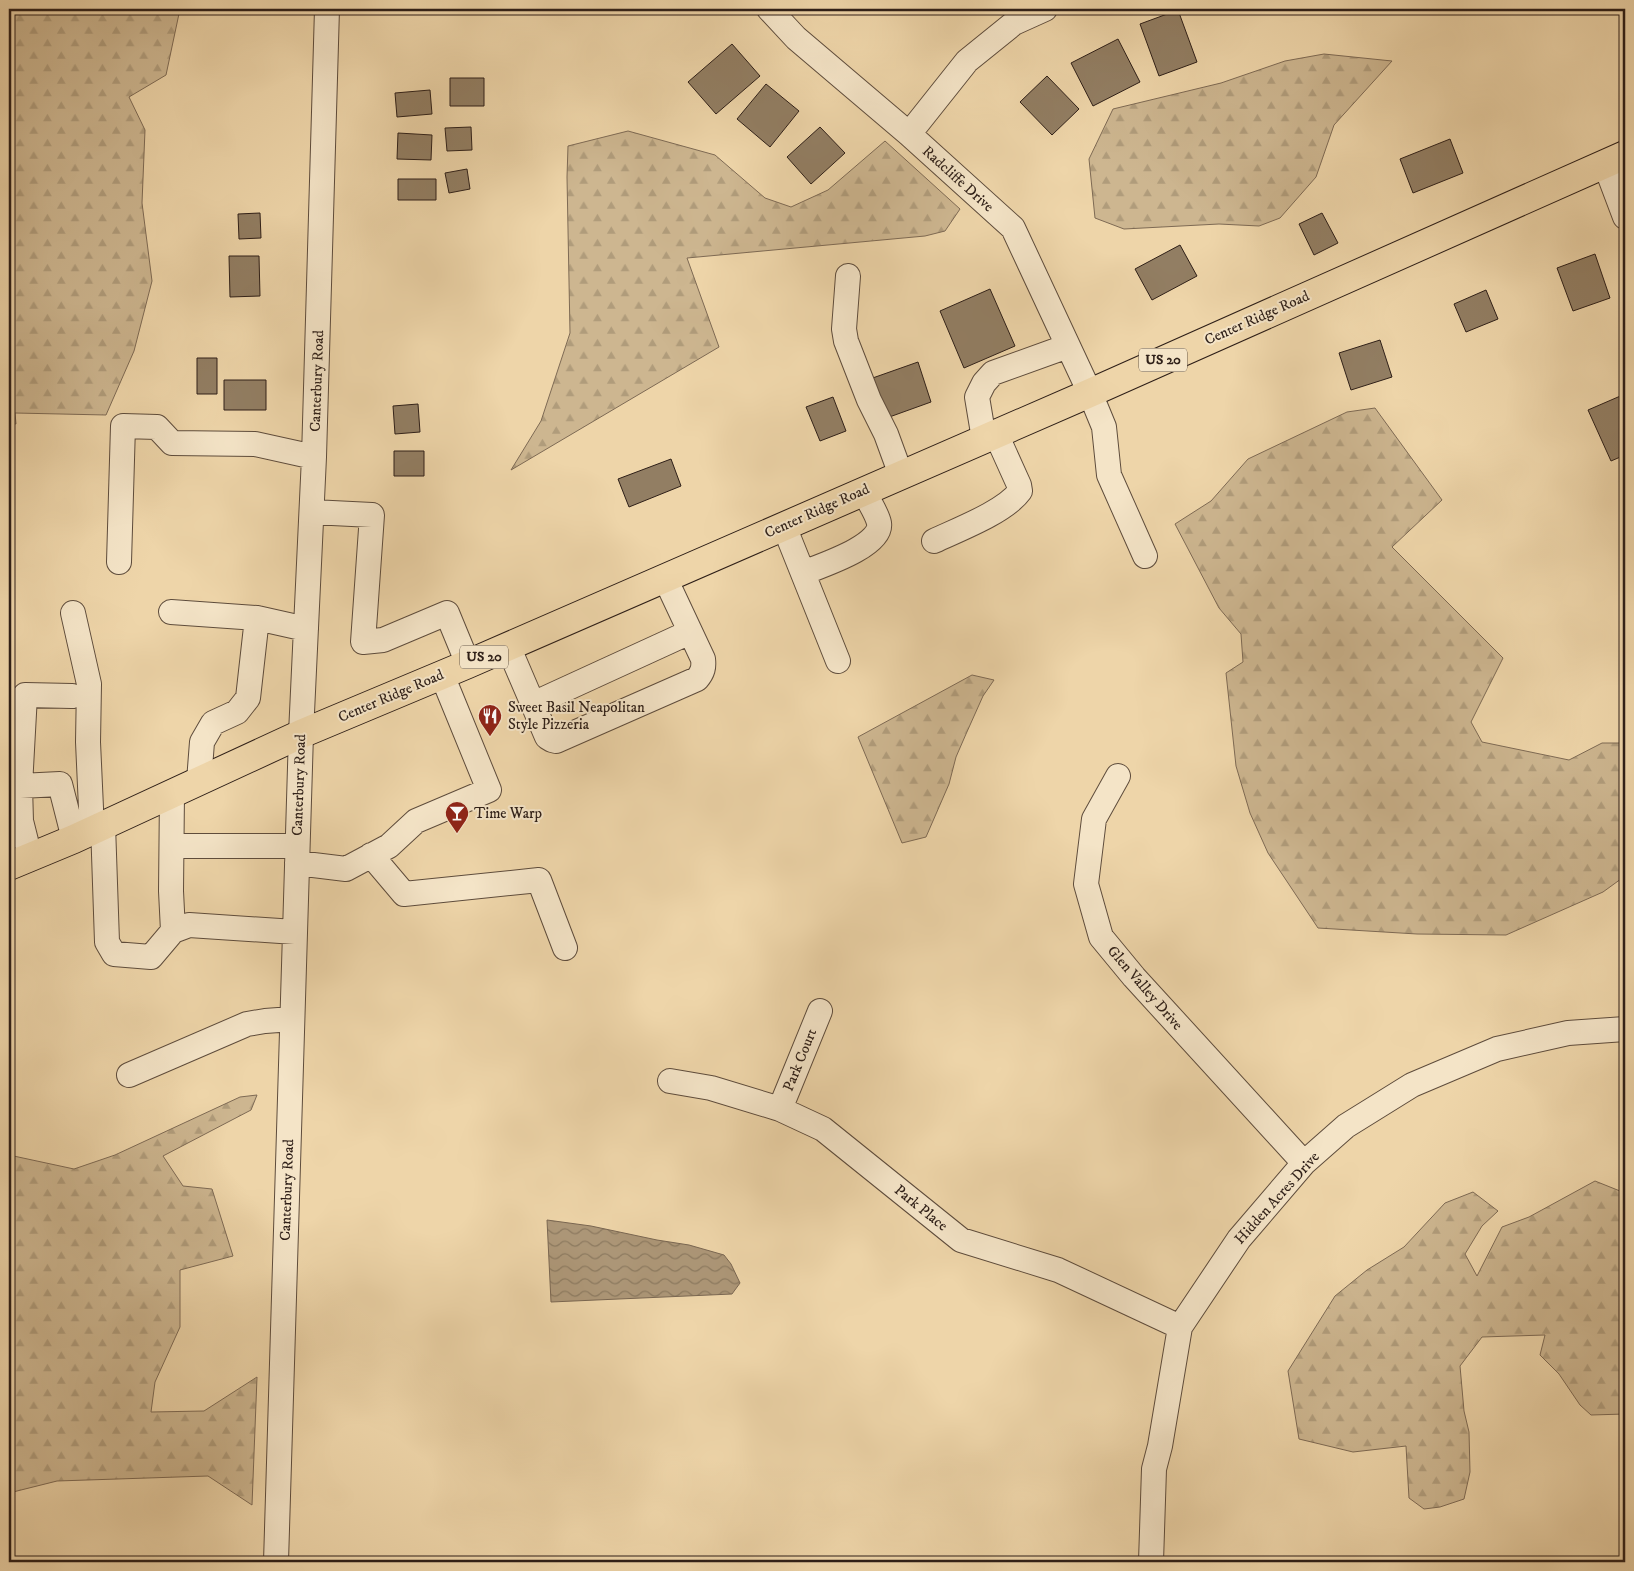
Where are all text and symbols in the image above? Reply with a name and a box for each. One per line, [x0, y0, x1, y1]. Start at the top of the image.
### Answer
street label: Radcliffe Drive [918, 142, 998, 216]
street label: Center Ridge Road [1202, 286, 1313, 350]
street label: Canterbury Road [306, 329, 328, 432]
road number: US 20 [1139, 348, 1187, 372]
street label: Center Ridge Road [762, 479, 873, 543]
road number: US 20 [460, 646, 508, 669]
street label: Center Ridge Road [335, 665, 447, 727]
place label: Sweet Basil Neapolitan Style Pizzeria [508, 698, 645, 734]
restaurant icon: Sweet Basil Neapolitan Style Pizzeria [477, 703, 503, 737]
street label: Canterbury Road [288, 733, 310, 836]
bar icon: Time Warp [444, 800, 470, 834]
place label: Time Warp [474, 804, 543, 823]
street label: Glen Valley Drive [1103, 942, 1187, 1034]
street label: Park Court [779, 1026, 821, 1094]
street label: Canterbury Road [276, 1138, 298, 1241]
street label: Hidden Acres Drive [1230, 1148, 1324, 1248]
street label: Park Place [890, 1181, 952, 1235]

